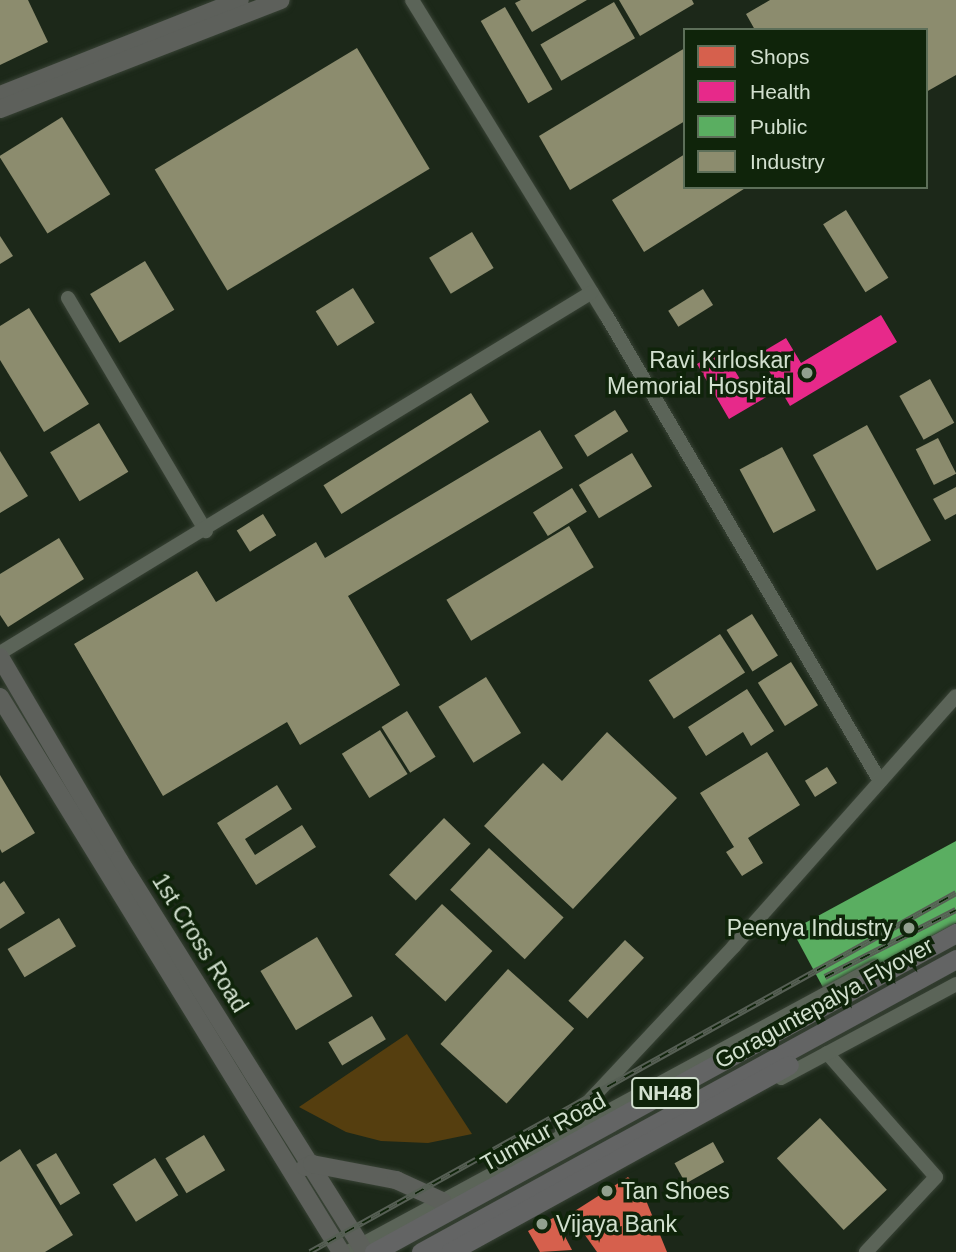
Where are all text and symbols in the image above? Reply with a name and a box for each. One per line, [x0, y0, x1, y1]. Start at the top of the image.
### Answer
legend [683, 28, 928, 189]
text: Shops [750, 45, 810, 68]
text: Health [750, 80, 811, 103]
text: Public [750, 115, 807, 138]
text: Industry [750, 150, 825, 173]
place label: Ravi Kirloskar Memorial Hospital [607, 346, 791, 400]
marker: Ravi Kirloskar Memorial Hospital [797, 363, 817, 383]
street label: 1st Cross Road [146, 868, 254, 1018]
place label: Peenya Industry [727, 914, 893, 942]
marker: Peenya Industry [899, 918, 919, 938]
street label: Goraguntepalya Flyover [710, 931, 938, 1075]
road number: NH48 [630, 1076, 700, 1110]
street label: Tumkur Road [476, 1086, 610, 1178]
place label: Tan Shoes [621, 1177, 730, 1205]
marker: Tan Shoes [599, 1183, 615, 1199]
place label: Vijaya Bank [556, 1210, 677, 1238]
marker: Vijaya Bank [534, 1216, 550, 1232]

